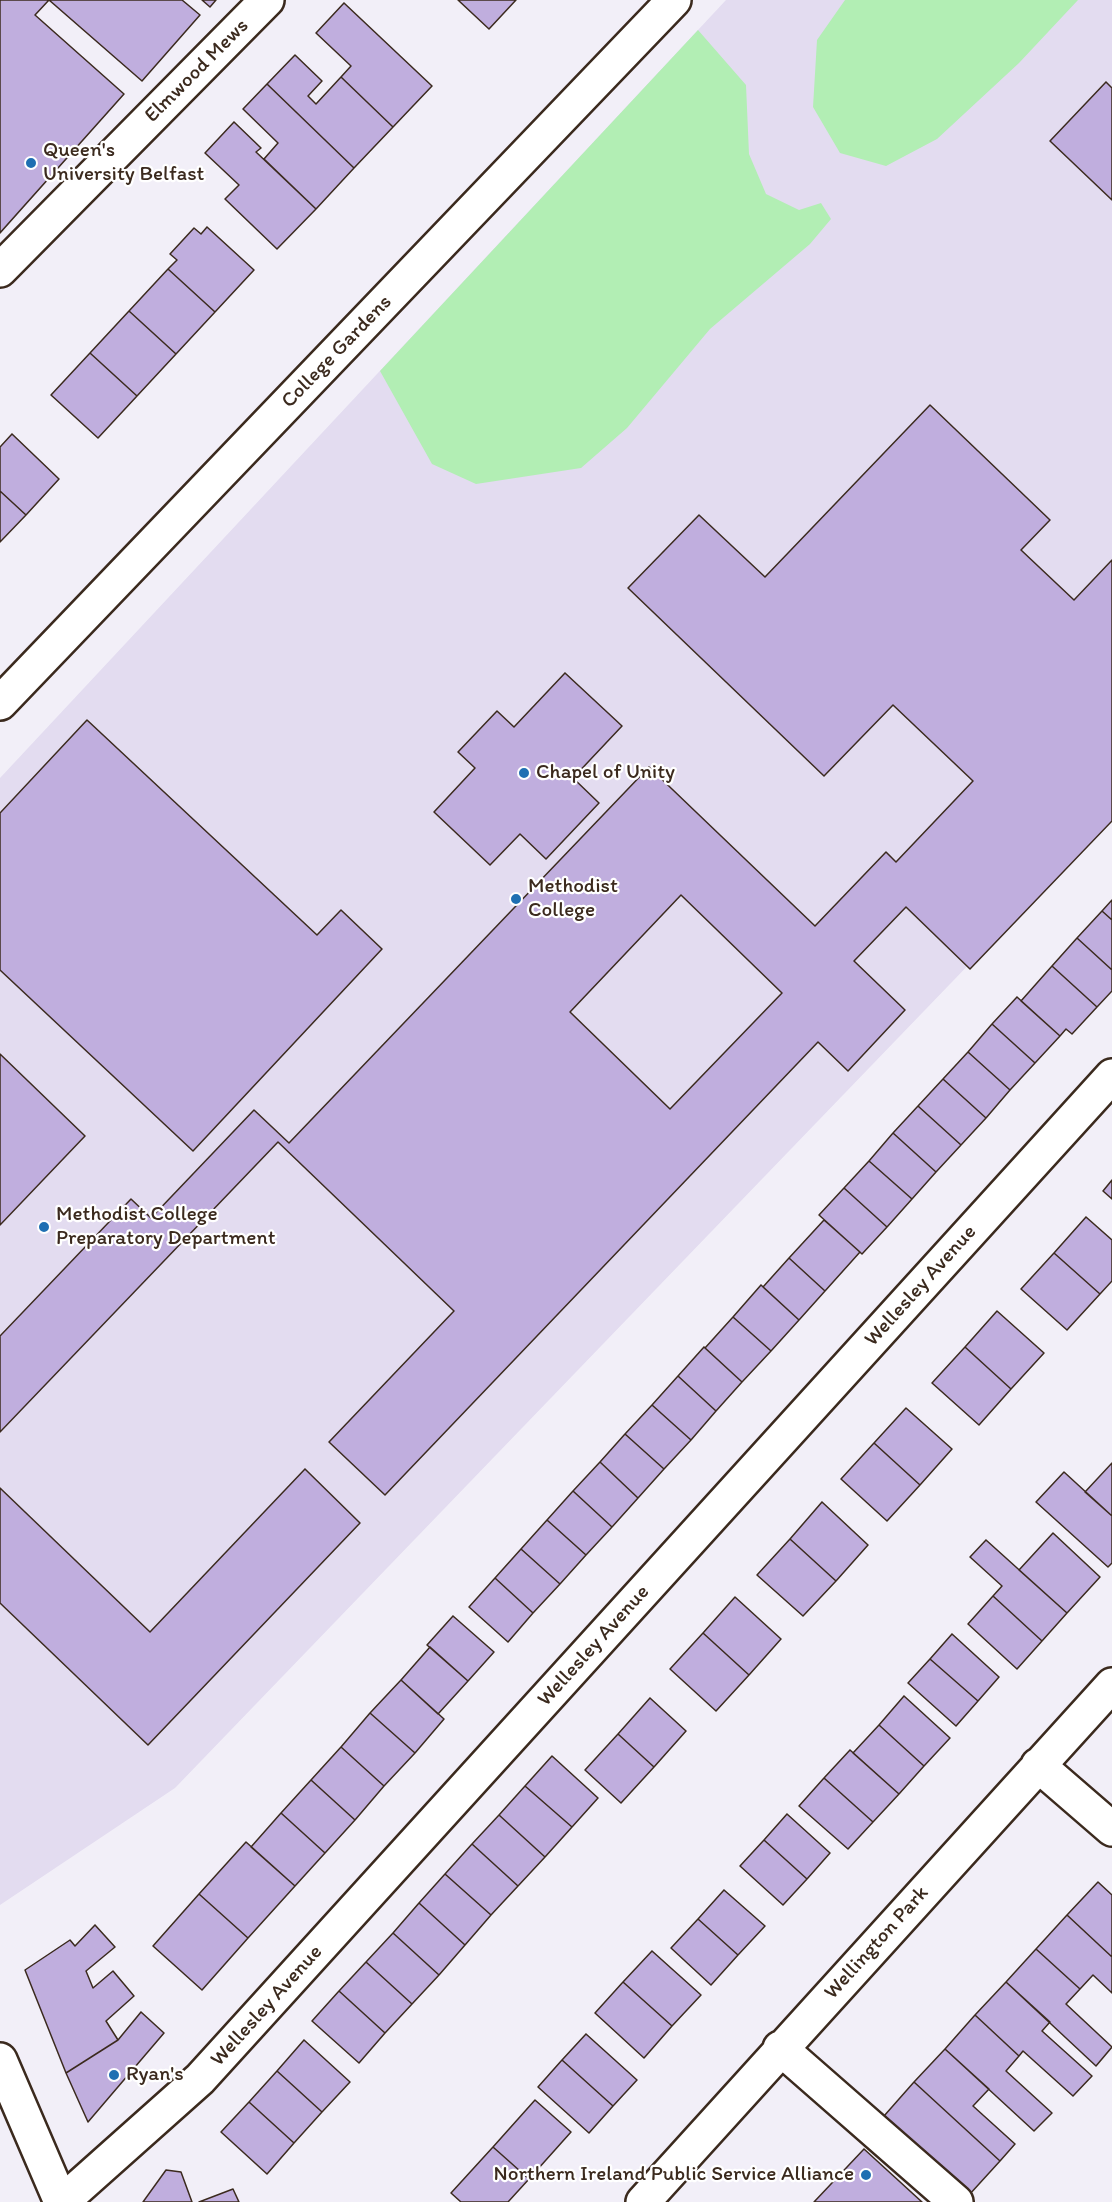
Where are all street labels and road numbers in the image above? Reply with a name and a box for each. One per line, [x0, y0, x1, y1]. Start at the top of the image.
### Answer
street label: Elmwood Mews [140, 14, 254, 128]
street label: College Gardens [277, 290, 397, 414]
street label: Wellesley Avenue [860, 1220, 982, 1352]
street label: Wellesley Avenue [533, 1580, 655, 1712]
street label: Wellington Park [820, 1881, 934, 2005]
street label: Wellesley Avenue [206, 1940, 328, 2072]

